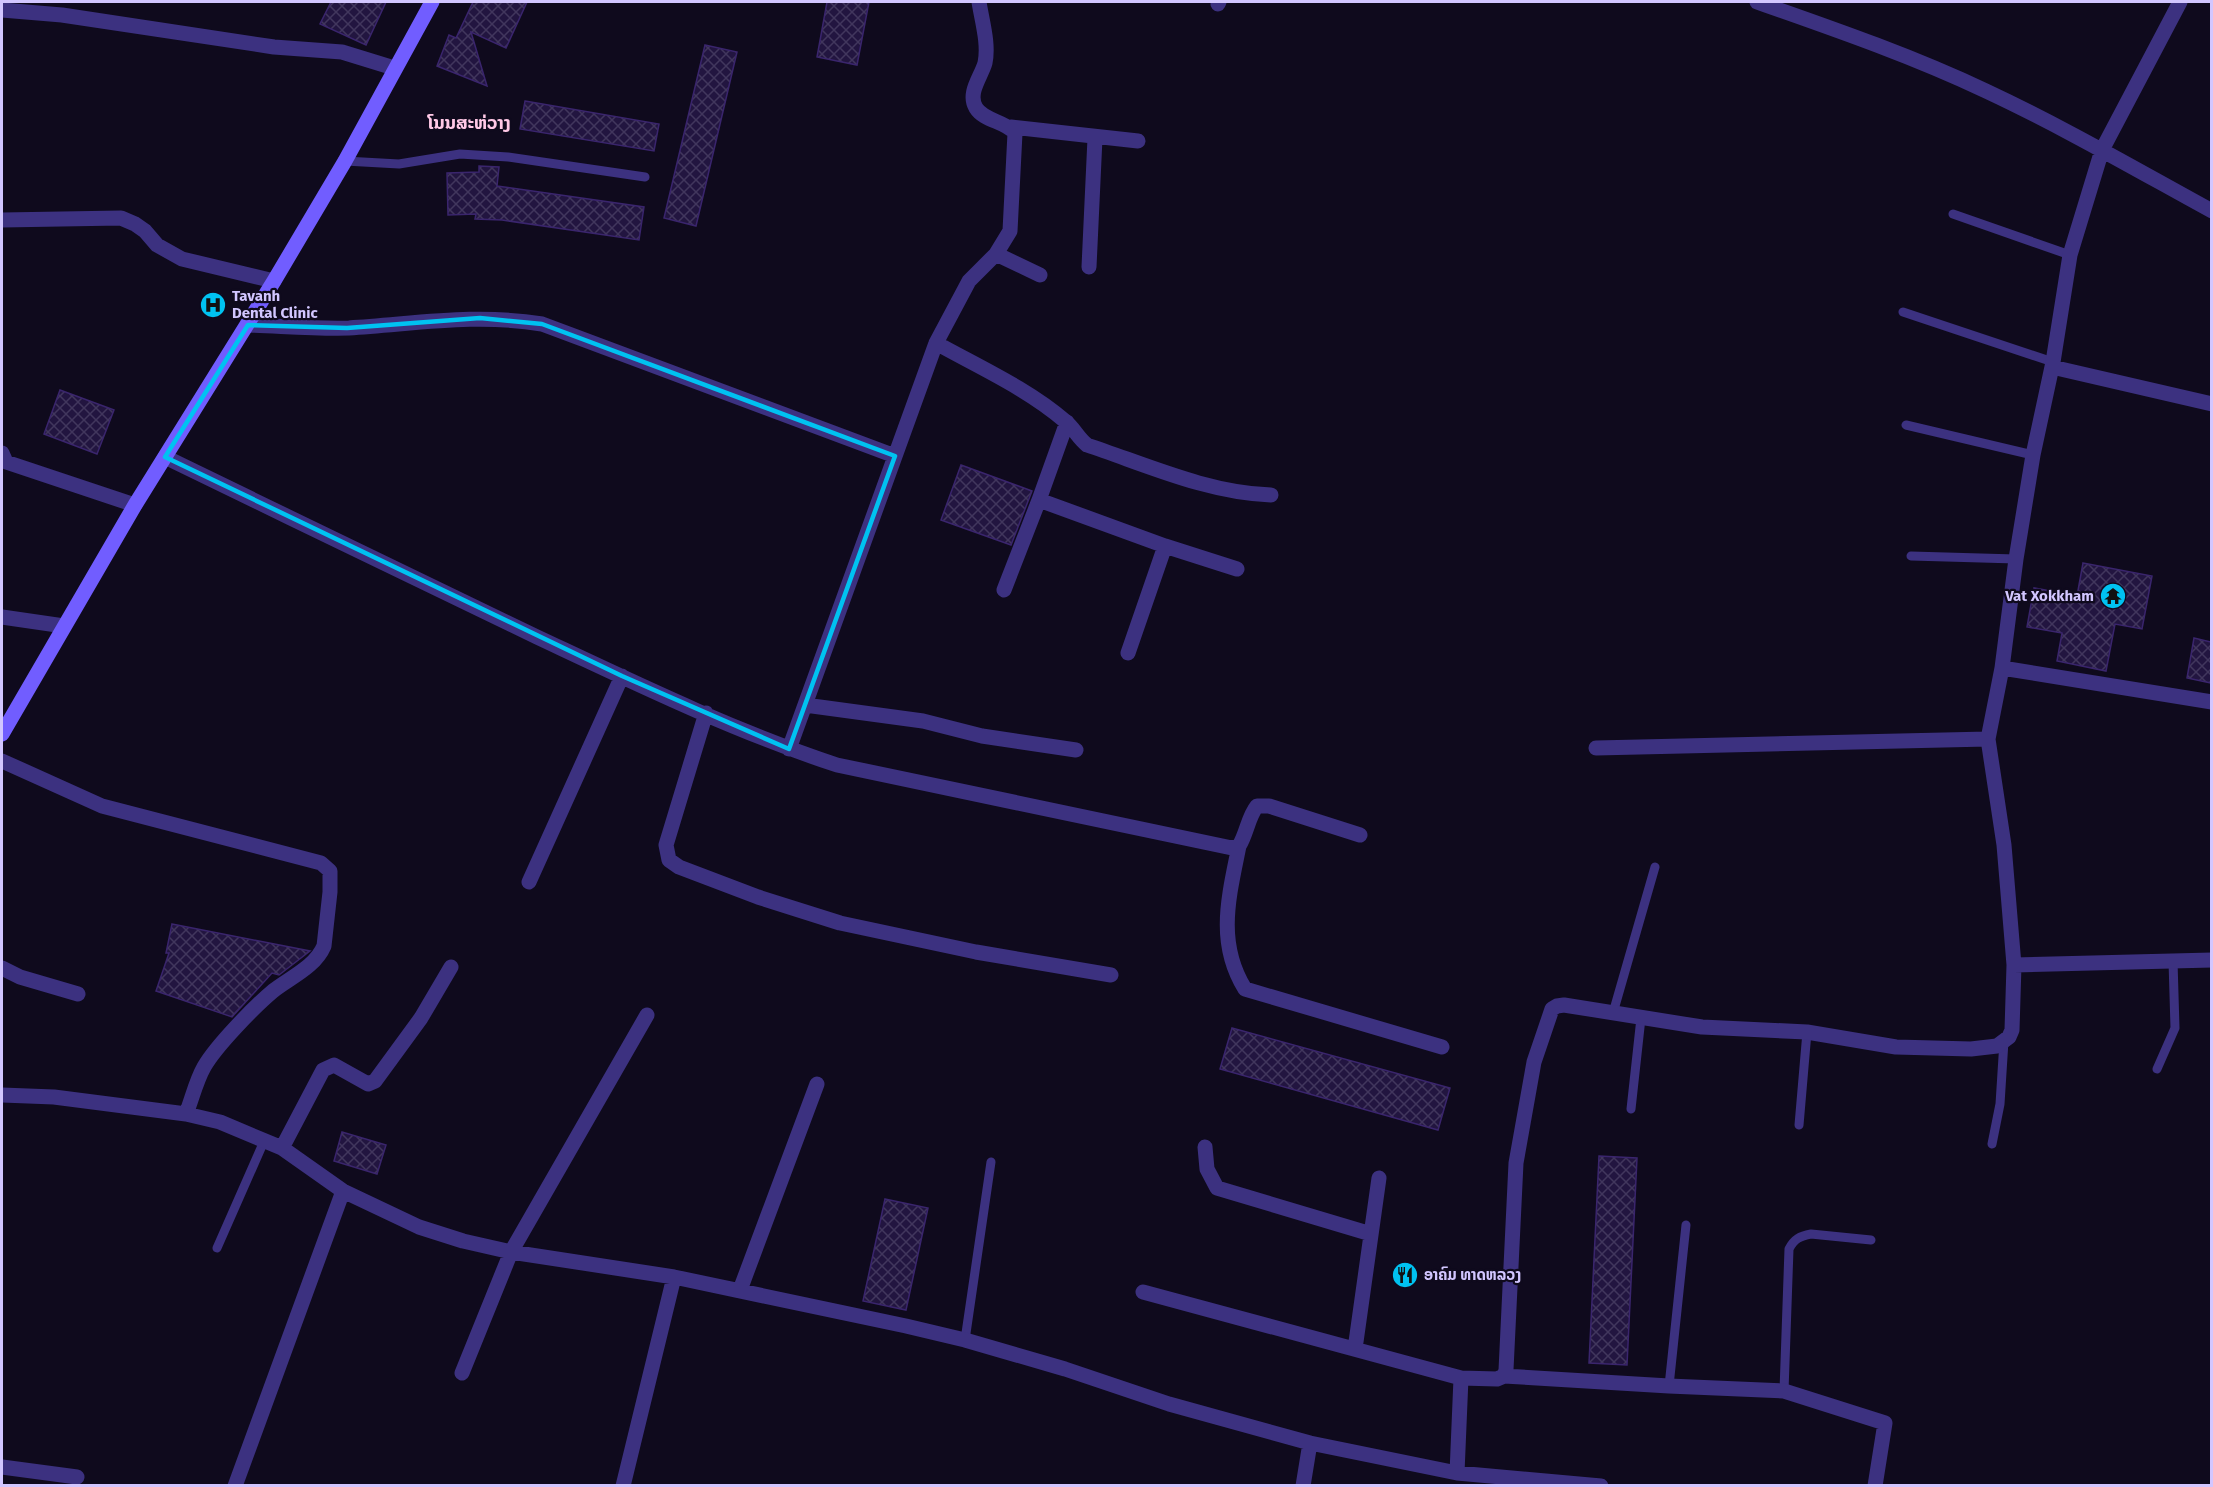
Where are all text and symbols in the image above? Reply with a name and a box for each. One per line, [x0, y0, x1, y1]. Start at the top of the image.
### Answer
district label: ໂນນສະຫ່ວາງ [426, 112, 511, 134]
place label: Tavanh Dental Clinic [232, 287, 318, 322]
hospital icon: Tavanh Dental Clinic [198, 290, 228, 320]
temple icon: Vat Xokkham [2098, 581, 2128, 611]
place label: Vat Xokkham [2004, 587, 2094, 605]
restaurant icon: ອາຄົມ ທາດຫລວງ [1390, 1260, 1420, 1290]
place label: ອາຄົມ ທາດຫລວງ [1424, 1266, 1521, 1284]

